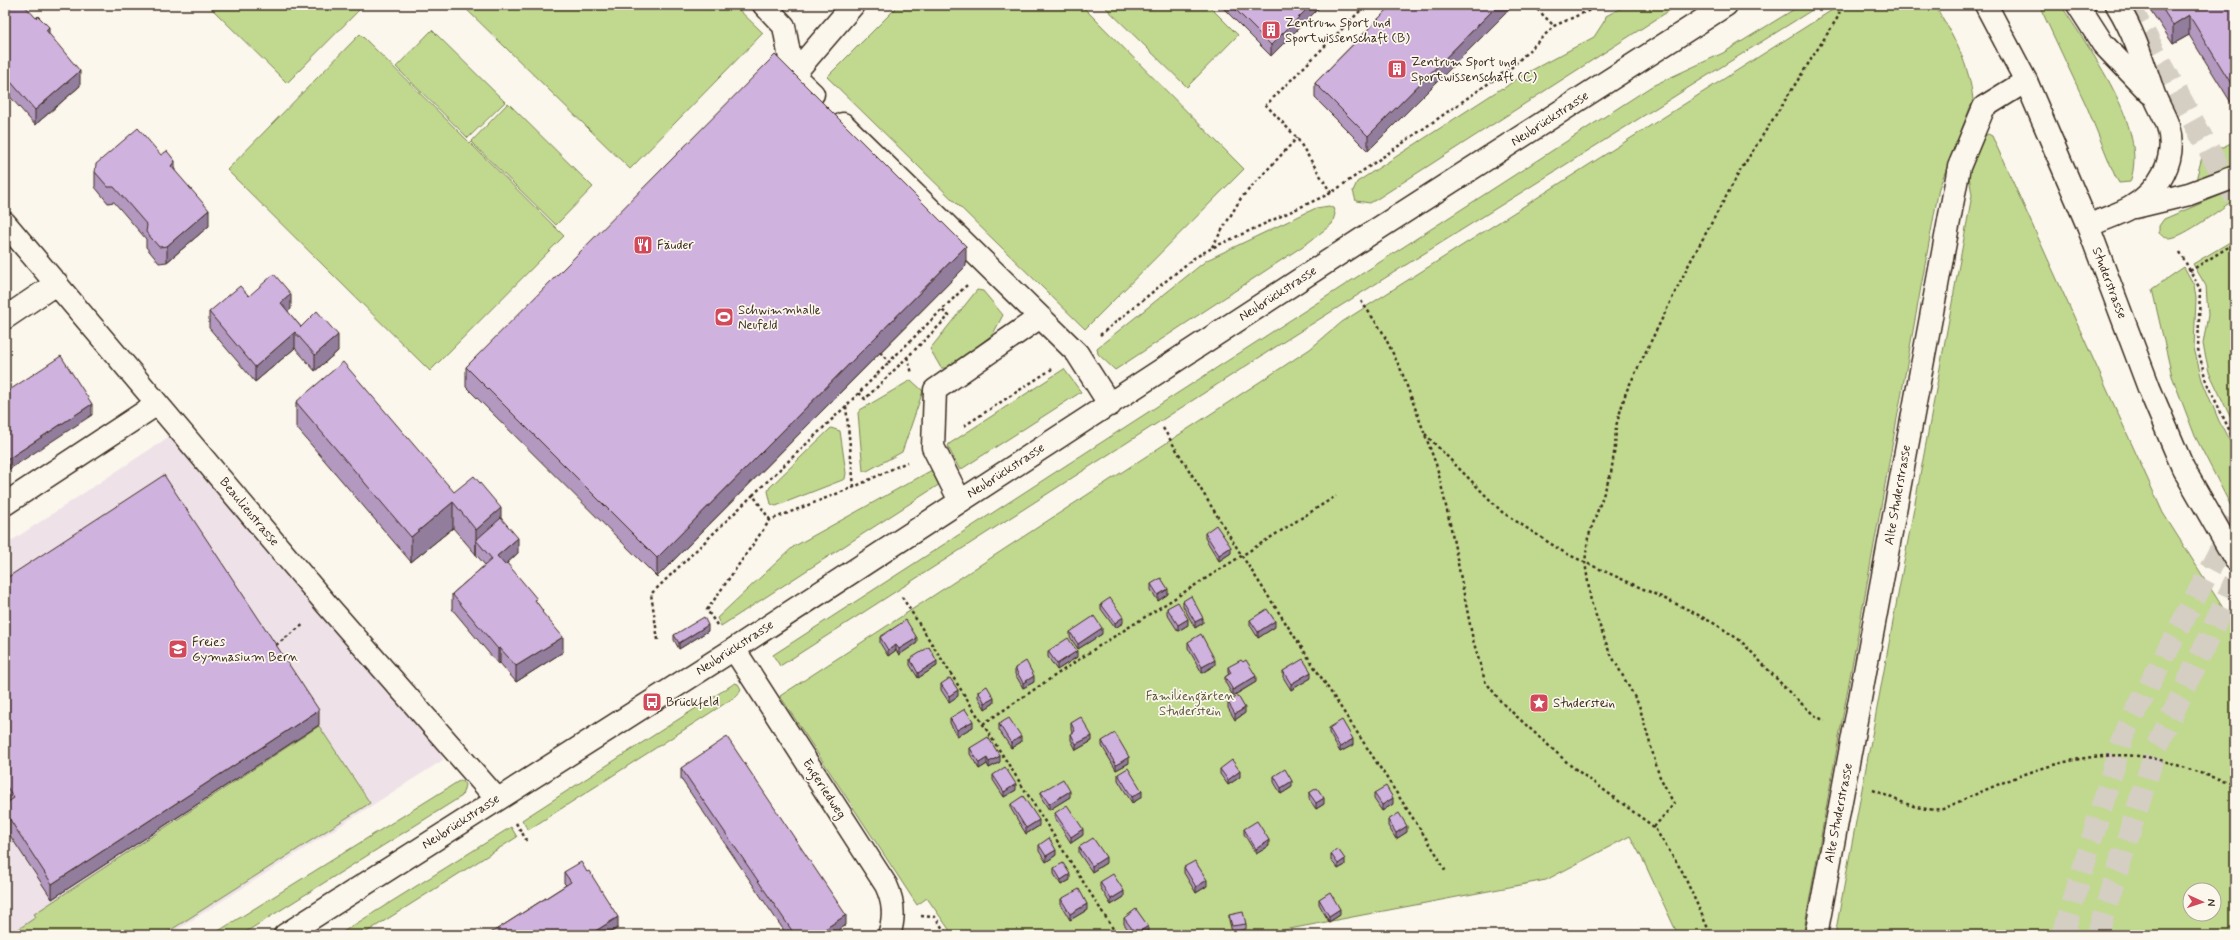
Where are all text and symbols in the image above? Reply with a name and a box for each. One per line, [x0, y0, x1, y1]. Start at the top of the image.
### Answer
place label: Zentrum Sport und Sportwissenschaft (B) [1285, 15, 1410, 47]
building icon: Zentrum Sport und Sportwissenschaft (B) [1260, 19, 1282, 41]
place label: Zentrum Sport und Sportwissenschaft (C) [1411, 54, 1537, 86]
building icon: Zentrum Sport und Sportwissenschaft (C) [1386, 58, 1408, 80]
street label: Neubrückstrasse [1508, 87, 1592, 151]
restaurant icon: Fäuder [632, 234, 654, 256]
place label: Fäuder [657, 237, 694, 254]
street label: Studerstrasse [2088, 245, 2130, 321]
street label: Neubrückstrasse [1236, 262, 1320, 326]
place label: Schwimmhalle Neufeld [738, 302, 821, 334]
sports icon: Schwimmhalle Neufeld [713, 306, 735, 328]
street label: Neubrückstrasse [964, 439, 1048, 503]
street label: Alte Studerstrasse [1881, 443, 1915, 546]
street label: Beaulieustrasse [215, 474, 283, 550]
street label: Neubrückstrasse [693, 616, 777, 680]
place label: Freies Gymnasium Bern [192, 634, 298, 666]
school or university icon: Freies Gymnasium Bern [167, 638, 189, 660]
park label: Familiengärten Studerstein [1146, 688, 1234, 720]
bus stop icon: Brückfeld [641, 691, 663, 713]
place icon: Studerstein [1528, 692, 1550, 714]
place label: Brückfeld [666, 694, 719, 711]
place label: Studerstein [1553, 695, 1615, 712]
street label: Engeriedweg [797, 756, 850, 824]
street label: Alte Studerstrasse [1821, 761, 1857, 864]
street label: Neubrückstrasse [419, 790, 503, 854]
north arrow [2182, 882, 2222, 922]
text: N [2204, 898, 2218, 906]

